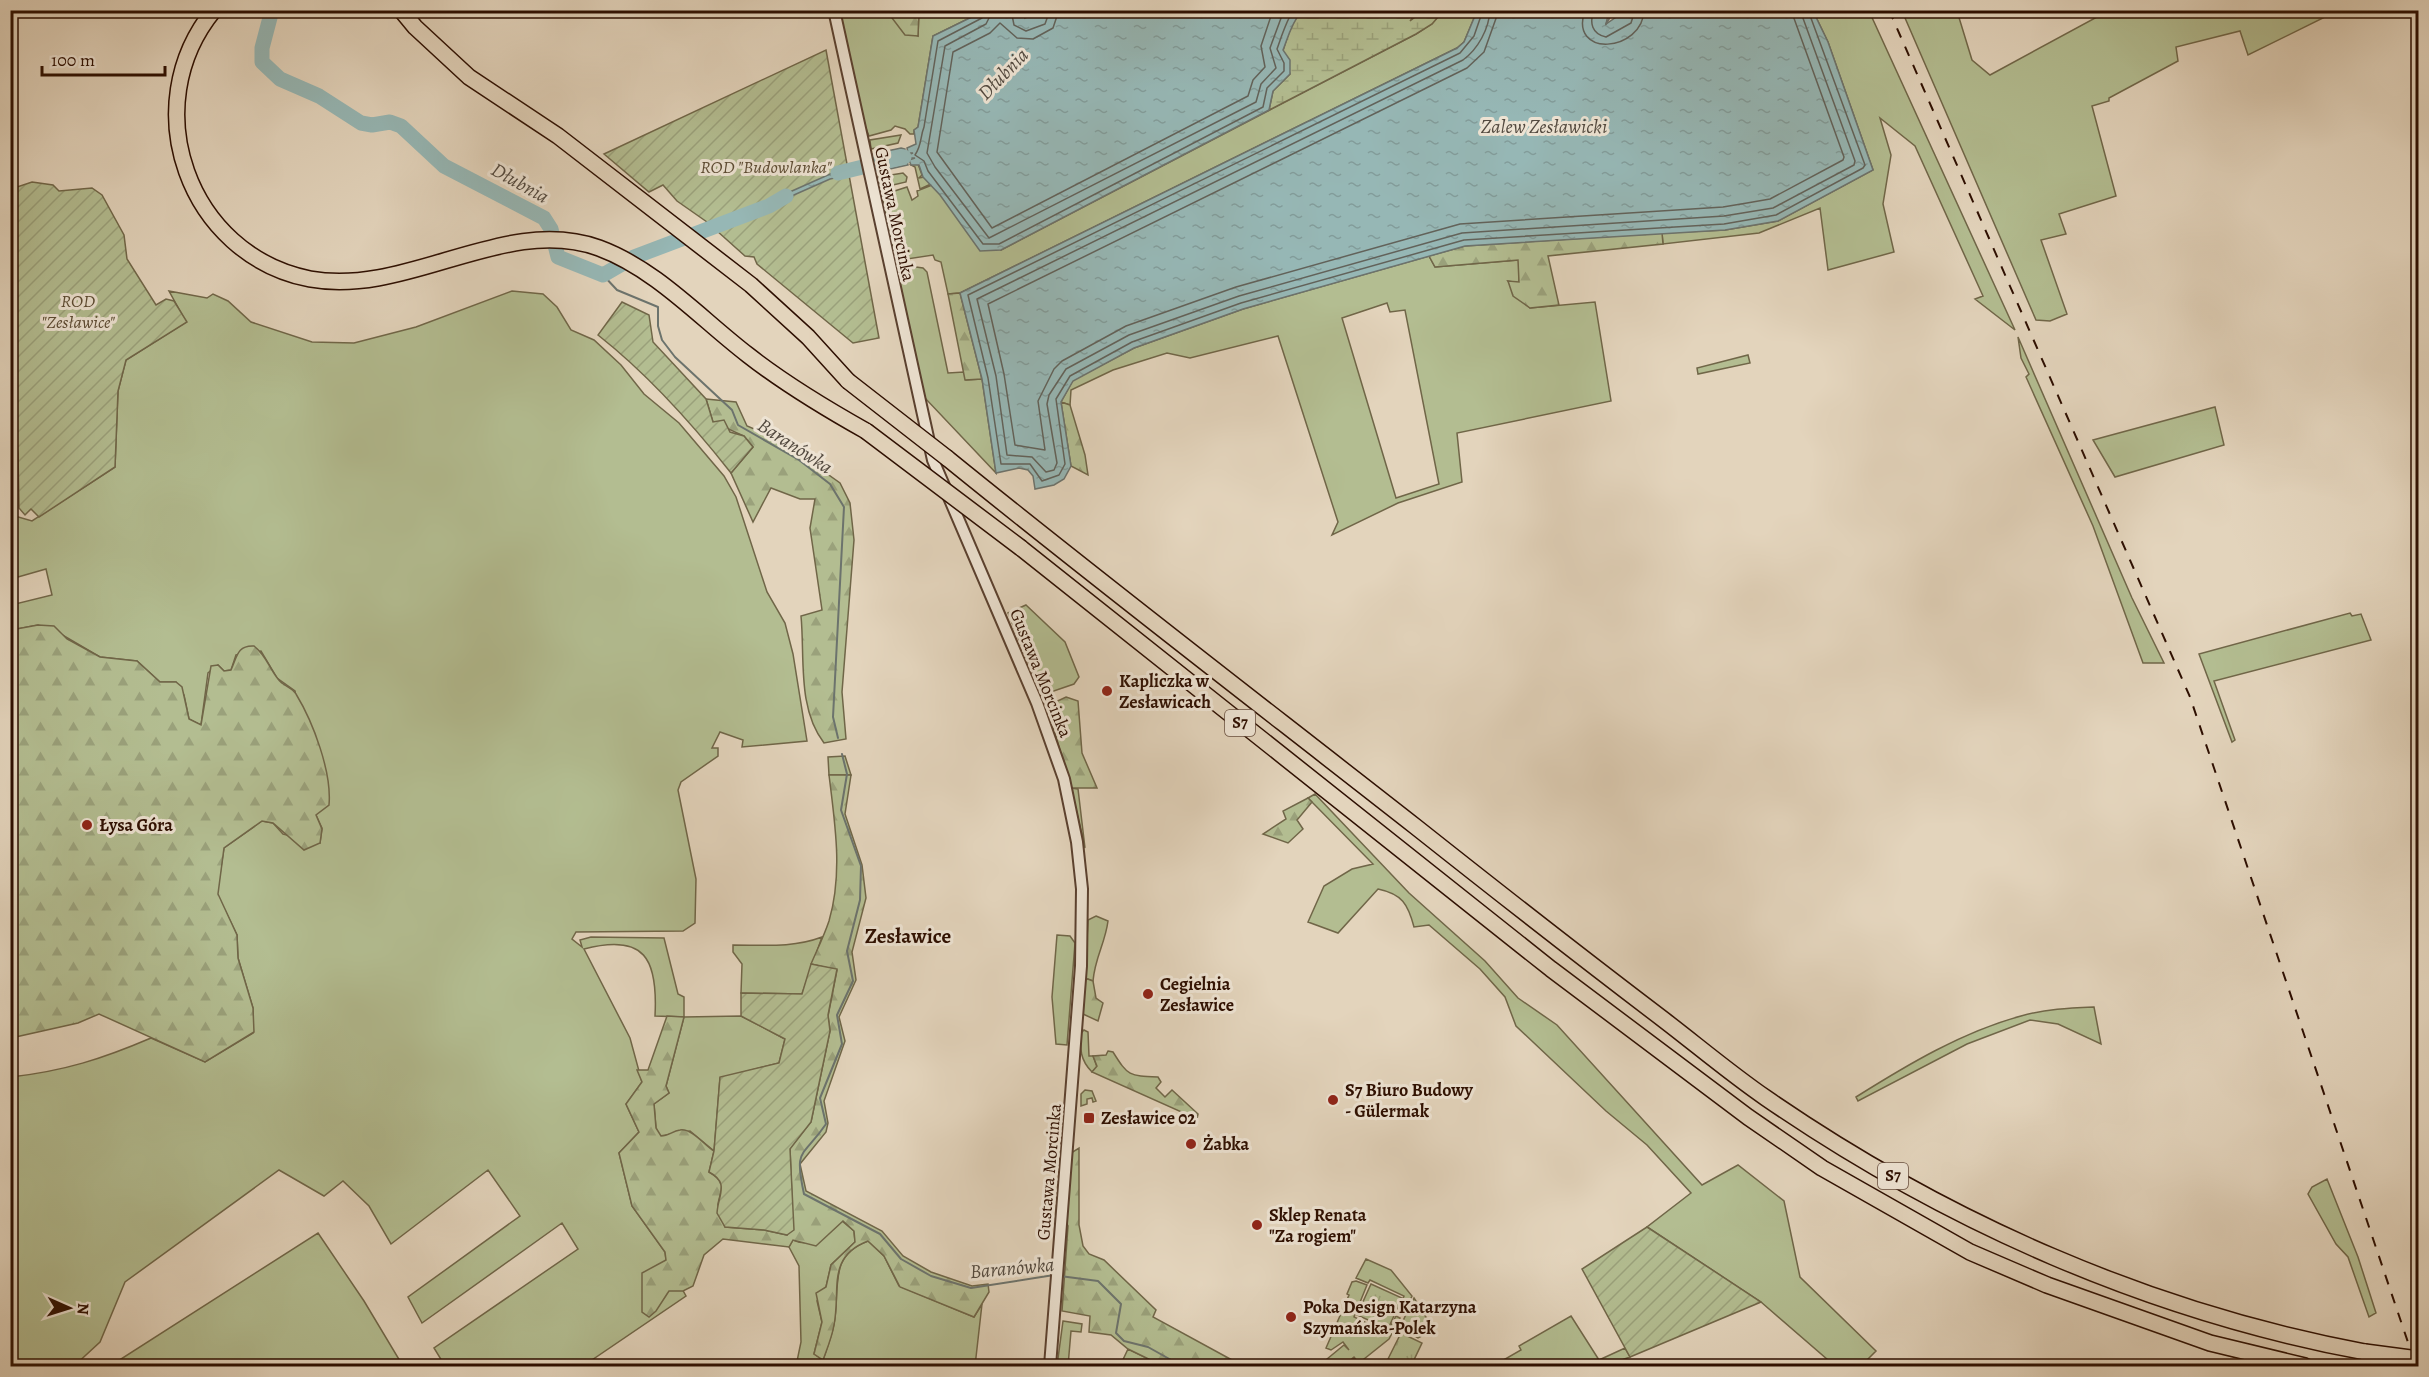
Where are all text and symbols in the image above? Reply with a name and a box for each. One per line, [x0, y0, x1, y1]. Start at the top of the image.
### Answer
scale bar [42, 39, 165, 77]
water label: Dłubnia [972, 42, 1034, 106]
text: 100 m [51, 48, 95, 72]
water label: Zalew Zesławicki [1481, 113, 1607, 140]
street label: Gustawa Morcinka [869, 144, 921, 284]
park label: ROD "Budowlanka" [700, 155, 832, 179]
water label: Dłubnia [486, 156, 554, 210]
park label: ROD "Zesławice" [41, 289, 116, 334]
water label: Baranówka [752, 412, 838, 480]
street label: Gustawa Morcinka [1004, 605, 1078, 742]
place label: Kapliczka w Zesławicach [1119, 669, 1211, 714]
marker: Kapliczka w Zesławicach [1100, 684, 1114, 698]
road number: S7 [1225, 710, 1255, 736]
place label: Łysa Góra [99, 813, 173, 837]
marker: Łysa Góra [80, 818, 94, 832]
district label: Zesławice [865, 922, 952, 950]
place label: Cegielnia Zesławice [1160, 972, 1234, 1017]
marker: Cegielnia Zesławice [1141, 987, 1155, 1001]
place label: S7 Biuro Budowy - Gülermak [1345, 1078, 1474, 1123]
marker: S7 Biuro Budowy - Gülermak [1326, 1093, 1340, 1107]
street label: Gustawa Morcinka [1031, 1102, 1067, 1241]
place label: Zesławice 02 [1101, 1106, 1196, 1130]
marker: Zesławice 02 [1082, 1111, 1096, 1125]
place label: Żabka [1203, 1132, 1249, 1156]
marker: Żabka [1184, 1137, 1198, 1151]
road number: S7 [1878, 1163, 1908, 1189]
place label: Sklep Renata "Za rogiem" [1269, 1203, 1367, 1248]
marker: Sklep Renata "Za rogiem" [1250, 1218, 1264, 1232]
water label: Baranówka [969, 1251, 1055, 1285]
north arrow [39, 1278, 99, 1338]
place label: Poka Design Katarzyna Szymańska-Polek [1303, 1295, 1477, 1340]
text: N [72, 1302, 94, 1315]
marker: Poka Design Katarzyna Szymańska-Polek [1284, 1310, 1298, 1324]

